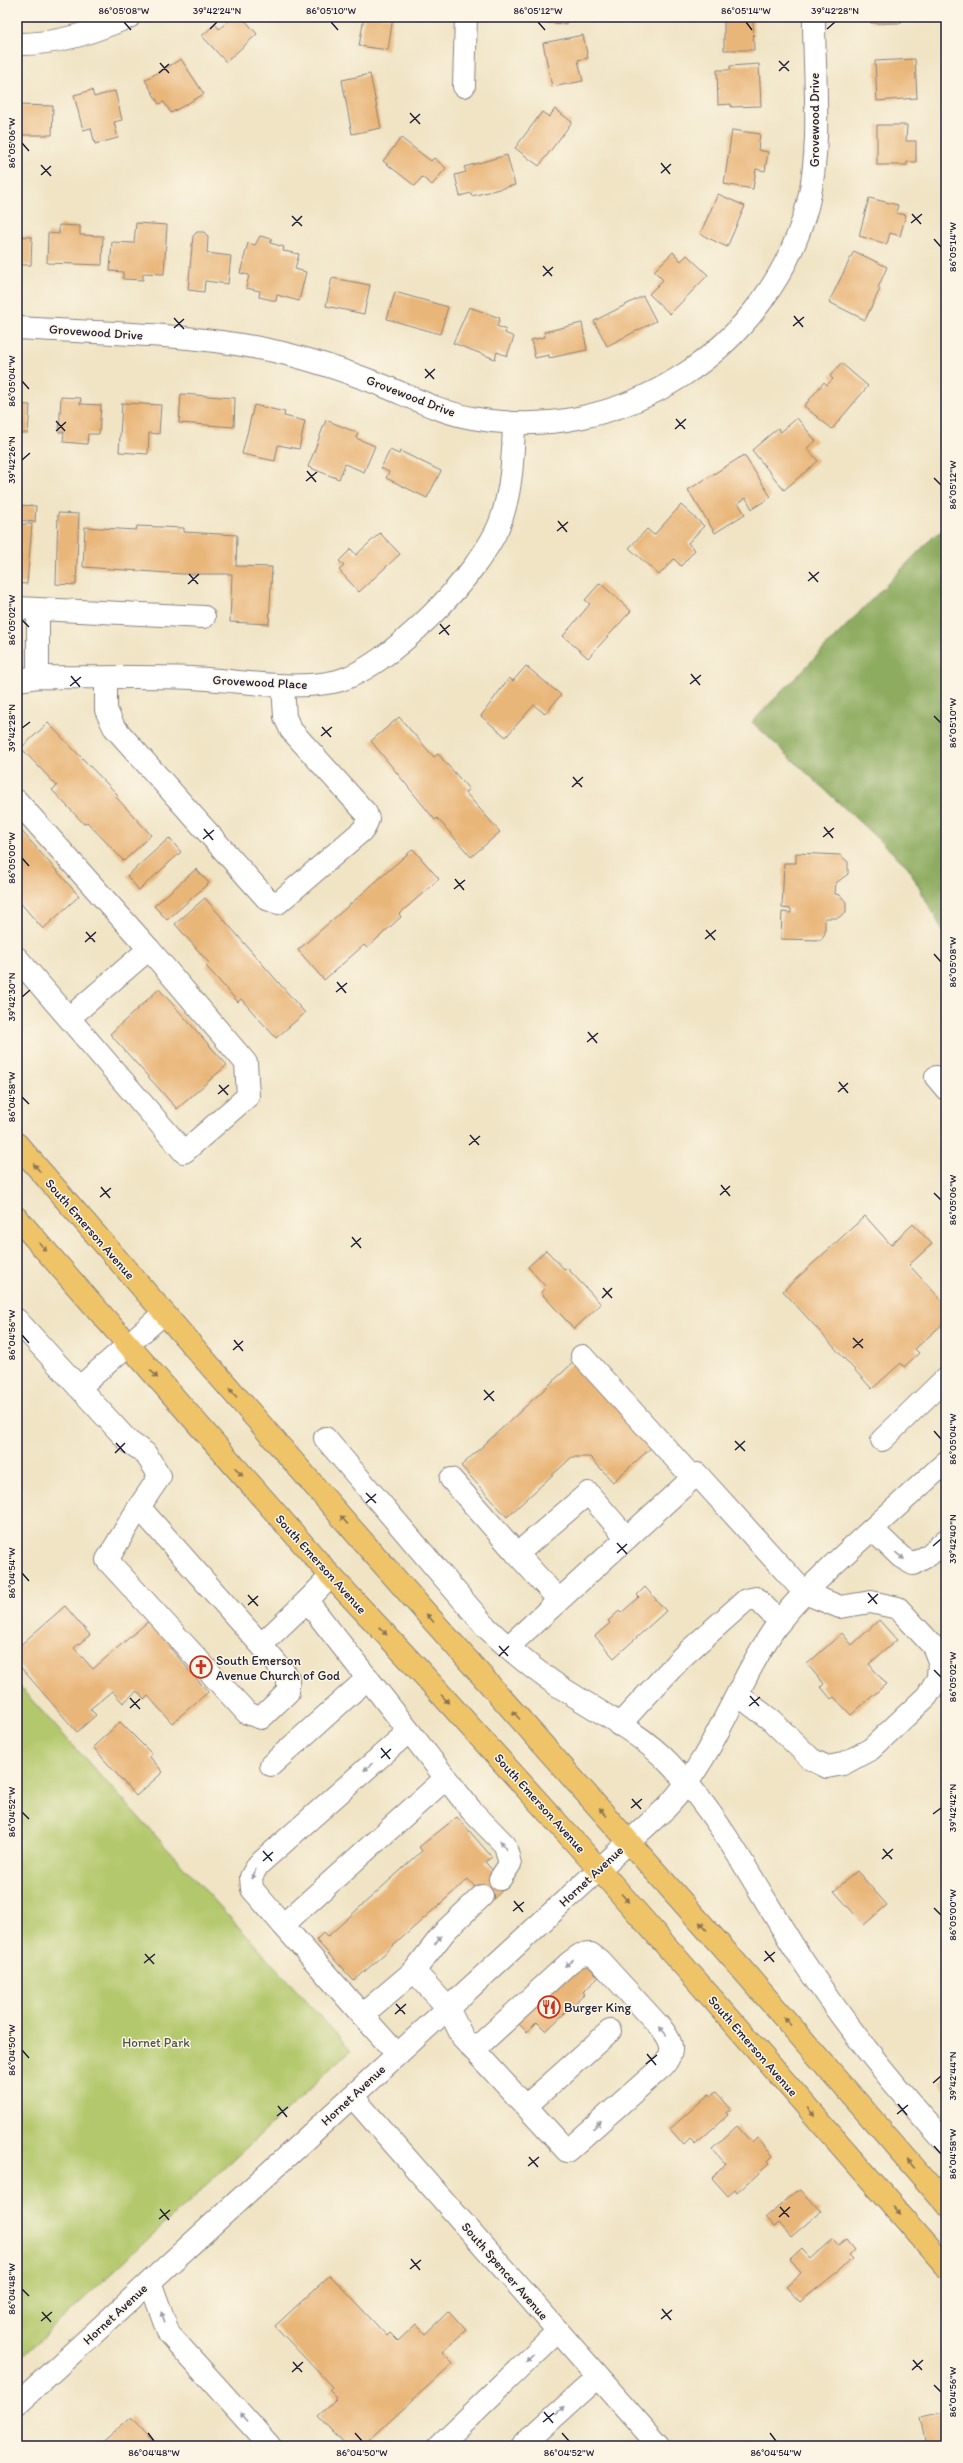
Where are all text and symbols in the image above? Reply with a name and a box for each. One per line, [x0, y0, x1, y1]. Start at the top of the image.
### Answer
text: 86°05'08"W [99, 4, 150, 17]
text: 39°42'24"N [193, 4, 241, 17]
text: 86°05'10"W [306, 4, 356, 17]
text: 86°05'12"W [513, 4, 563, 17]
text: 86°05'14"W [721, 4, 771, 17]
text: 39°42'28"N [811, 4, 859, 17]
street label: Grovewood Drive [807, 73, 822, 167]
text: 86°05'06"W [5, 117, 18, 168]
text: 86°05'14"W [946, 222, 959, 272]
street label: Grovewood Drive [48, 321, 144, 343]
text: 86°05'04"W [5, 355, 18, 407]
street label: Grovewood Drive [364, 372, 458, 420]
text: 39°42'26"N [5, 436, 18, 484]
text: 86°05'12"W [946, 460, 959, 510]
text: 86°05'02"W [5, 594, 18, 645]
street label: Grovewood Place [212, 672, 308, 692]
text: 86°05'10"W [946, 698, 959, 748]
text: 39°42'28"N [5, 704, 18, 752]
text: 86°05'00"W [5, 832, 18, 884]
text: 86°05'08"W [946, 936, 959, 987]
text: 39°42'30"N [5, 972, 18, 1021]
text: 86°04'58"W [5, 1071, 18, 1122]
one-way arrow [33, 1162, 41, 1173]
text: 86°05'06"W [946, 1174, 959, 1225]
street label: South Emerson Avenue [42, 1176, 138, 1282]
one-way arrow [38, 1242, 47, 1252]
text: 86°04'56"W [5, 1309, 18, 1360]
one-way arrow [149, 1369, 158, 1379]
one-way arrow [229, 1388, 238, 1398]
text: 86°05'04"W [946, 1413, 959, 1465]
one-way arrow [235, 1467, 244, 1477]
street label: South Emerson Avenue [272, 1511, 370, 1617]
text: 39°42'40"N [946, 1514, 959, 1564]
one-way arrow [340, 1515, 349, 1525]
text: 86°04'54"W [5, 1547, 18, 1599]
one-way arrow [895, 1552, 906, 1560]
one-way arrow [426, 1612, 435, 1623]
one-way arrow [378, 1626, 387, 1636]
text: 86°05'02"W [946, 1651, 959, 1702]
place label: South Emerson Avenue Church of God [216, 1653, 340, 1683]
church icon: South Emerson Avenue Church of God [188, 1654, 214, 1680]
one-way arrow [441, 1693, 450, 1704]
one-way arrow [512, 1710, 521, 1720]
street label: South Emerson Avenue [491, 1750, 589, 1856]
one-way arrow [363, 1763, 374, 1772]
text: 39°42'42"N [946, 1784, 959, 1832]
text: 86°04'52"W [5, 1786, 18, 1837]
one-way arrow [598, 1807, 607, 1817]
one-way arrow [499, 1840, 507, 1850]
street label: Hornet Avenue [556, 1842, 626, 1910]
one-way arrow [250, 1869, 256, 1881]
text: 86°05'00"W [946, 1889, 959, 1941]
one-way arrow [620, 1893, 629, 1904]
one-way arrow [699, 1921, 708, 1931]
one-way arrow [434, 1935, 442, 1946]
one-way arrow [564, 1959, 575, 1967]
street label: South Emerson Avenue [705, 1993, 801, 2099]
restaurant icon: Burger King [536, 1994, 562, 2020]
place label: Burger King [564, 2000, 632, 2015]
one-way arrow [783, 2016, 792, 2027]
text: 86°04'50"W [5, 2024, 18, 2076]
one-way arrow [659, 2025, 667, 2036]
park label: Hornet Park [122, 2035, 190, 2050]
text: 39°42'44"N [946, 2051, 959, 2101]
street label: Hornet Avenue [318, 2061, 388, 2129]
one-way arrow [807, 2107, 816, 2118]
one-way arrow [591, 2121, 602, 2130]
text: 86°04'58"W [946, 2128, 959, 2179]
one-way arrow [907, 2158, 916, 2169]
one-way arrow [892, 2205, 902, 2215]
street label: South Spencer Avenue [459, 2219, 551, 2323]
text: 86°04'48"W [5, 2263, 18, 2315]
street label: Hornet Avenue [80, 2280, 150, 2348]
one-way arrow [160, 2311, 166, 2323]
one-way arrow [525, 2353, 535, 2363]
text: 86°04'56"W [946, 2366, 959, 2417]
one-way arrow [556, 2406, 566, 2415]
one-way arrow [240, 2413, 249, 2422]
text: 86°04'48"W [128, 2446, 180, 2459]
text: 86°04'50"W [336, 2446, 388, 2459]
text: 86°04'52"W [544, 2446, 595, 2459]
text: 86°04'54"W [750, 2446, 802, 2459]

